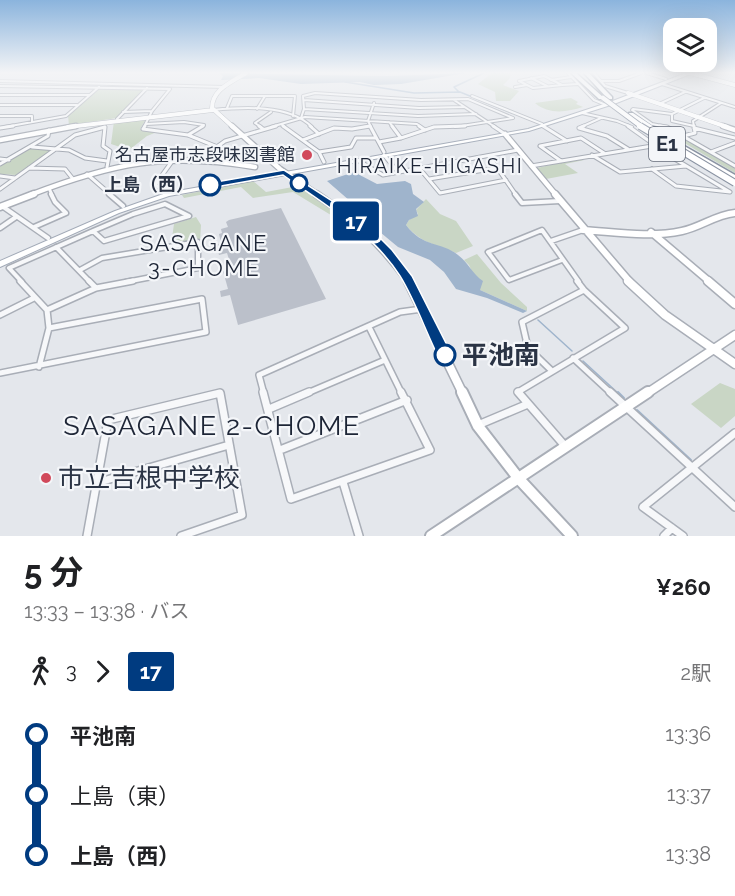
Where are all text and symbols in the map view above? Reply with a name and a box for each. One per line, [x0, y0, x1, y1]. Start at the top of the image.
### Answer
map controls [663, 18, 717, 72]
button: layers [663, 18, 717, 72]
road number: E1 [649, 127, 685, 161]
place label: 名古屋市志段味図書館 [115, 144, 295, 165]
marker: 名古屋市志段味図書館 [300, 148, 314, 162]
district label: HIRAIKE-HIGASHI [337, 154, 523, 178]
place label: 上島（西） [104, 174, 194, 195]
marker: 上島（西） [199, 174, 221, 196]
unlabelled marker [290, 174, 308, 192]
line badge: 17 [329, 202, 383, 240]
text: 17 [345, 209, 367, 234]
district label: SASAGANE 3-CHOME [140, 230, 268, 281]
place label: 平池南 [462, 340, 540, 370]
marker: 平池南 [434, 344, 456, 366]
district label: SASAGANE 2-CHOME [63, 410, 361, 441]
place label: 市立吉根中学校 [58, 463, 240, 493]
marker: 市立吉根中学校 [39, 471, 53, 485]
text: 5 分 [24, 553, 83, 592]
text: ¥260 [656, 574, 711, 600]
text: 13:33 – 13:38 · バス [24, 599, 189, 623]
icon: walk [24, 655, 57, 688]
icon: forward [86, 655, 119, 688]
text: 3 [66, 659, 77, 683]
text: 17 [140, 659, 162, 684]
text: 2駅 [681, 661, 711, 685]
text: 13:36 [665, 722, 711, 746]
text: 平池南 [70, 723, 136, 749]
text: 13:37 [667, 782, 711, 806]
text: 上島（東） [70, 783, 180, 809]
text: 13:38 [665, 842, 711, 866]
text: 上島（西） [70, 843, 180, 869]

